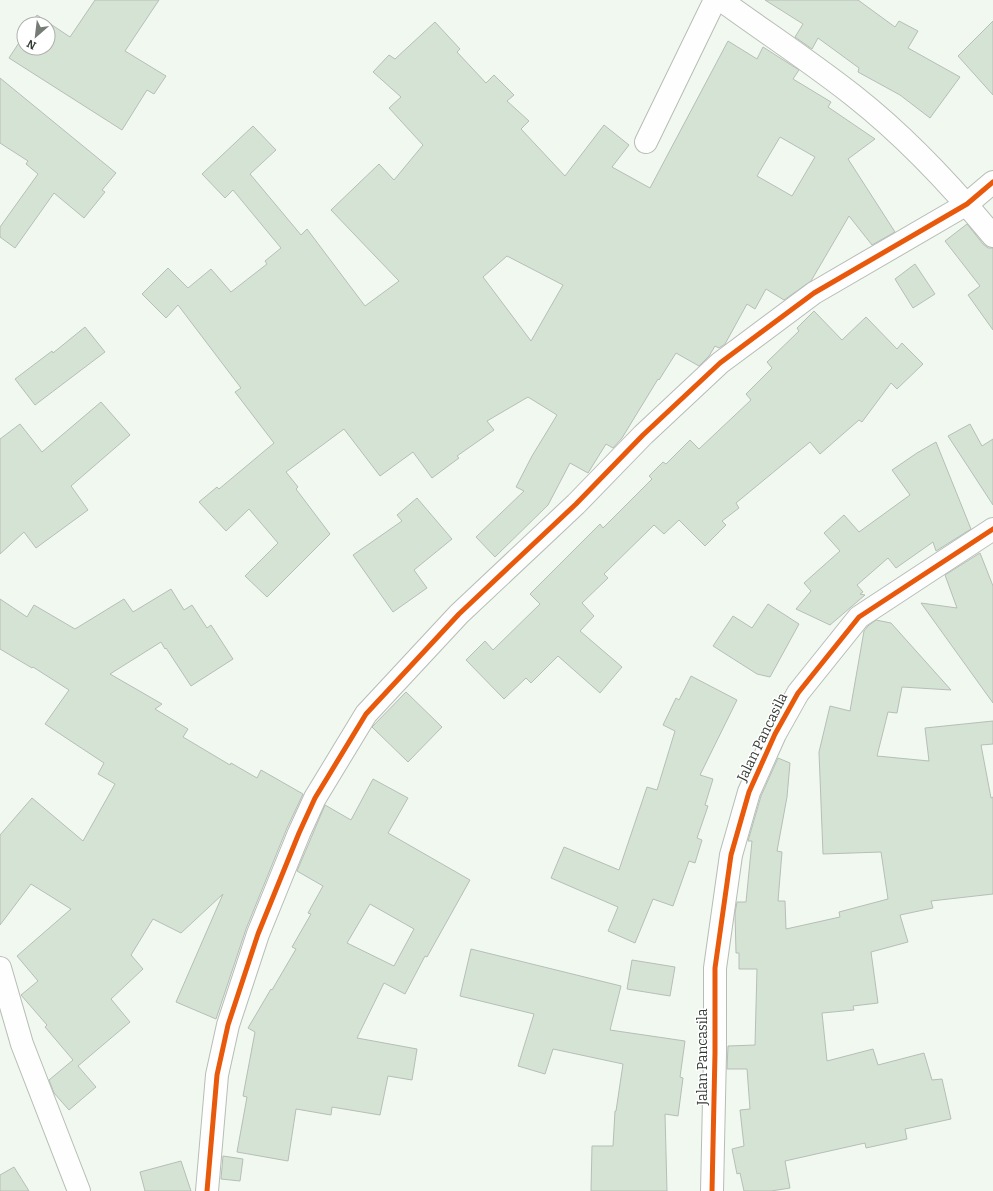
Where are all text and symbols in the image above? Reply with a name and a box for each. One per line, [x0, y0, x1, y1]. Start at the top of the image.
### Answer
north arrow [16, 16, 56, 56]
text: N [24, 36, 38, 52]
street label: Jalan Pancasila [733, 690, 791, 785]
street label: Jalan Pancasila [694, 1008, 711, 1106]

